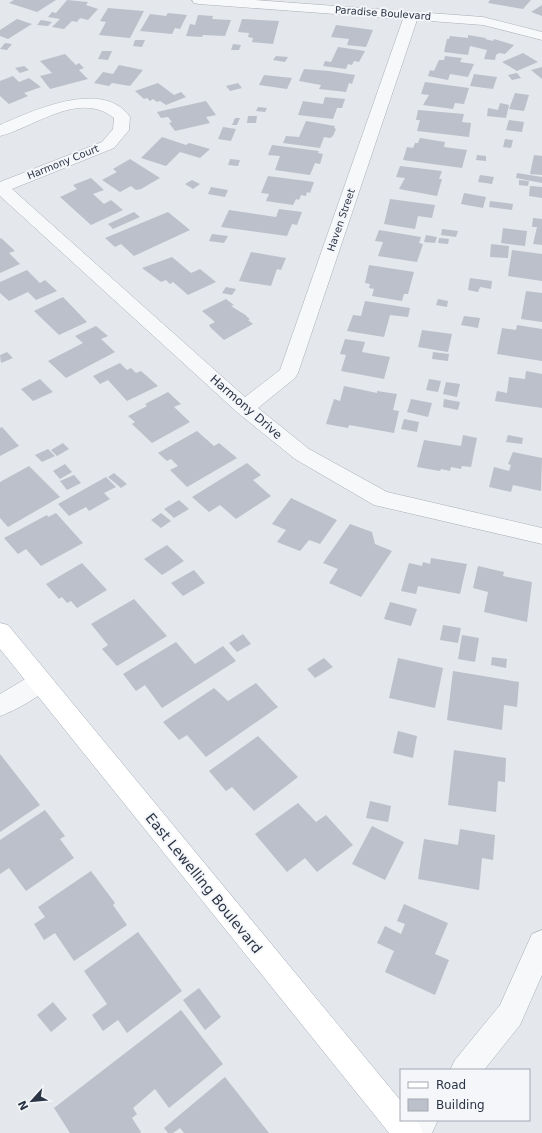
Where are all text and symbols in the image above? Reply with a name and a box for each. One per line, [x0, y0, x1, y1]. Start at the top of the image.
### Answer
street label: Paradise Boulevard [335, 4, 431, 22]
street label: Harmony Court [26, 143, 101, 181]
street label: Haven Street [325, 187, 357, 253]
street label: Harmony Drive [207, 372, 285, 442]
street label: East Lewelling Boulevard [143, 810, 265, 956]
legend [400, 1069, 530, 1121]
text: Road [436, 1078, 466, 1092]
north arrow [12, 1081, 52, 1121]
text: N [16, 1098, 31, 1112]
text: Building [436, 1098, 485, 1112]

